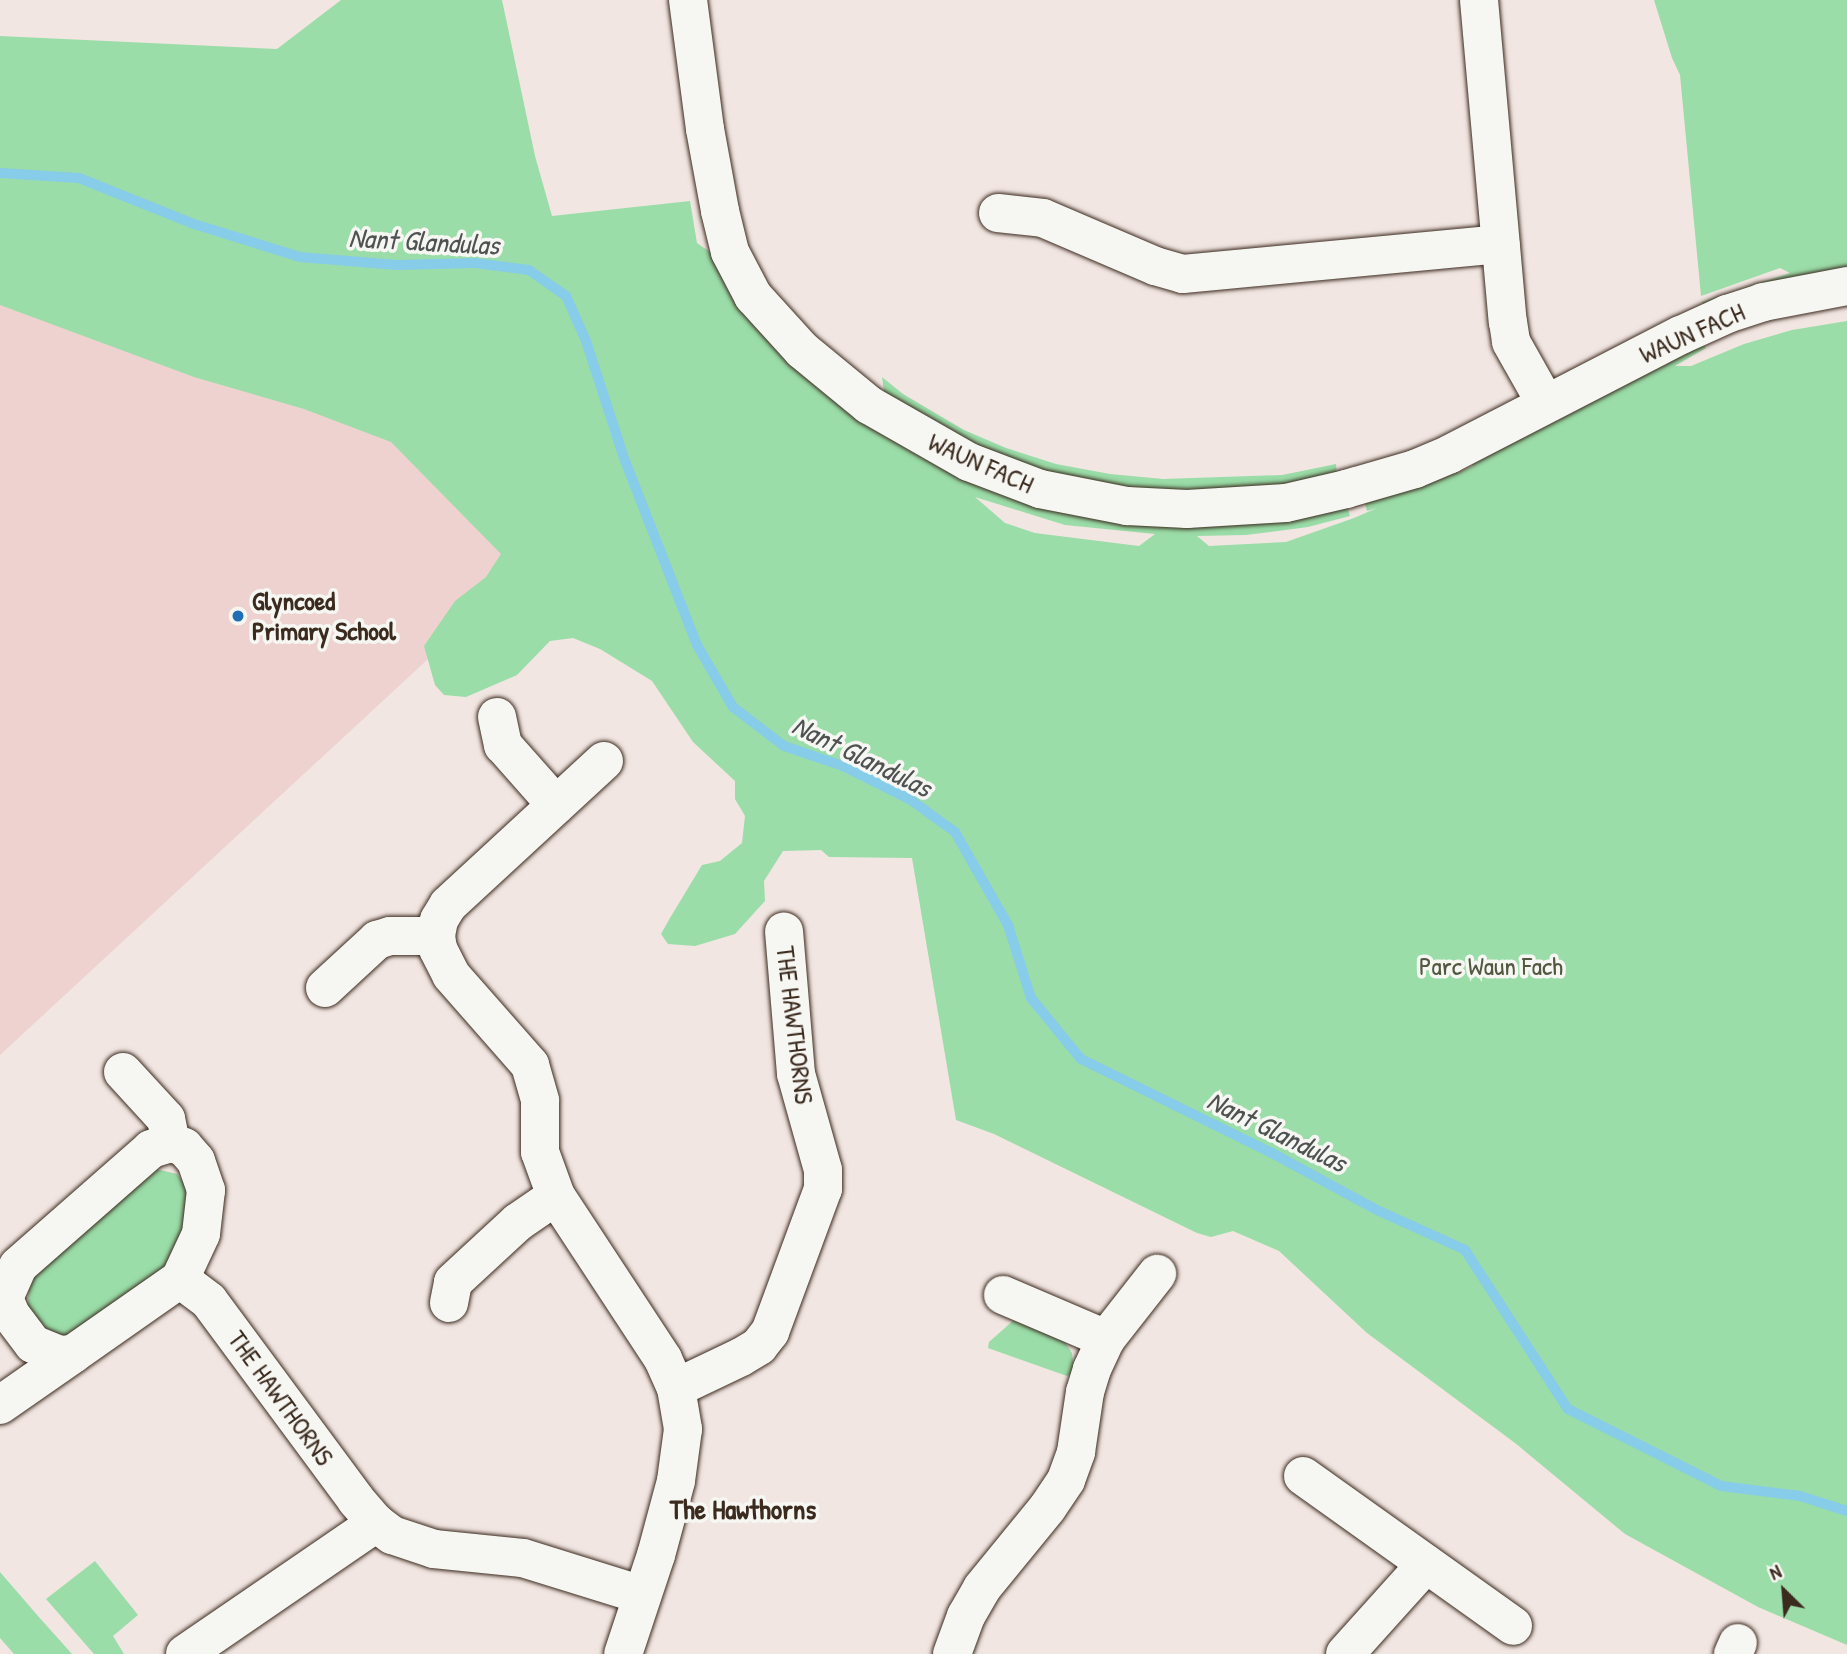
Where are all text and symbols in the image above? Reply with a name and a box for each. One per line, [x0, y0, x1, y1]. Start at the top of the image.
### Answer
water label: Nant Glandulas [348, 220, 500, 262]
street label: WAUN FACH [1635, 296, 1749, 370]
street label: WAUN FACH [924, 426, 1038, 500]
place label: Glyncoed Primary School [252, 585, 396, 646]
marker: Glyncoed Primary School [230, 608, 246, 624]
water label: Nant Glandulas [787, 708, 937, 804]
street label: THE HAWTHORNS [770, 944, 820, 1106]
park label: Parc Waun Fach [1419, 950, 1563, 982]
water label: Nant Glandulas [1202, 1083, 1352, 1179]
street label: THE HAWTHORNS [222, 1324, 340, 1472]
district label: The Hawthorns [670, 1492, 816, 1526]
north arrow [1749, 1556, 1819, 1626]
text: N [1765, 1558, 1785, 1586]

